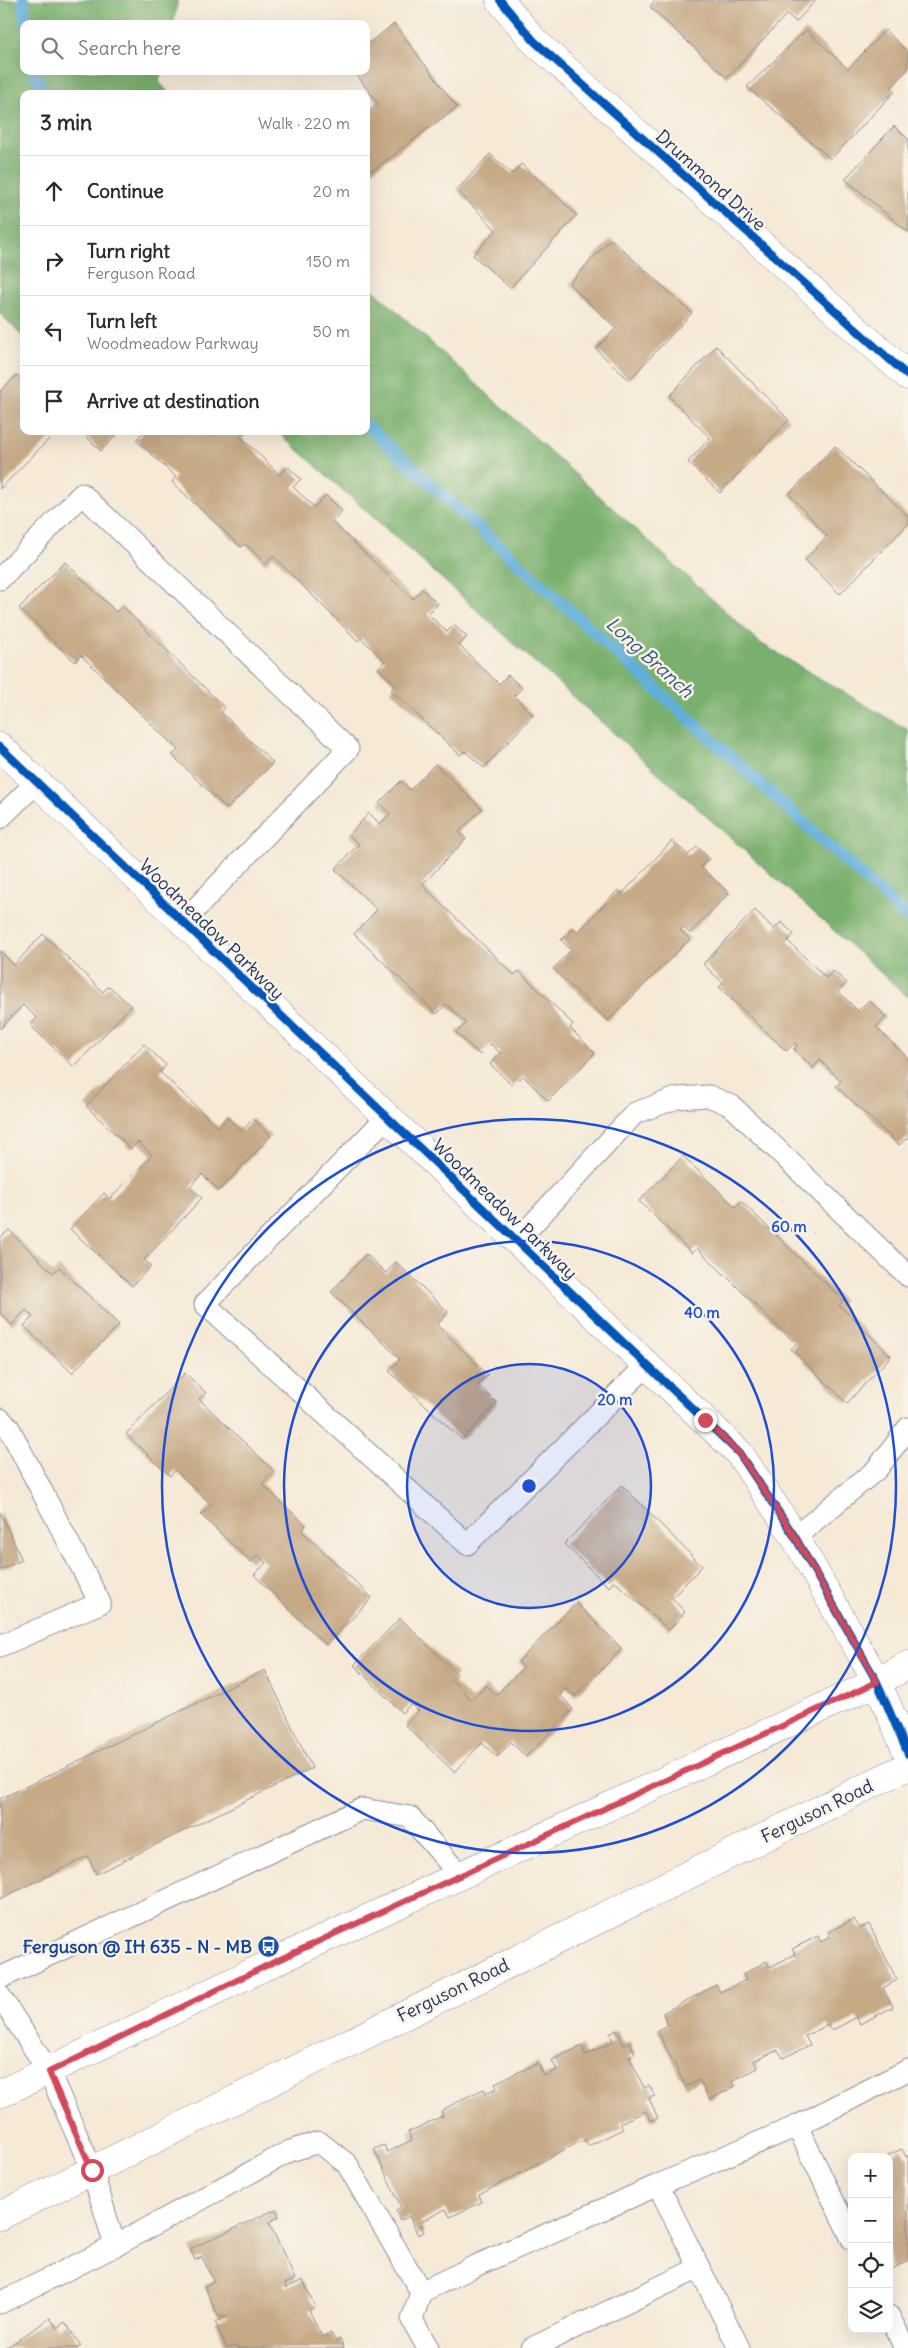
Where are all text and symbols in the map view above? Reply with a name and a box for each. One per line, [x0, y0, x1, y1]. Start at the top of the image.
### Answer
search box [20, 20, 370, 75]
icon: search [38, 34, 66, 62]
text: Search here [78, 36, 181, 60]
text: 3 min [40, 109, 92, 136]
text: Walk · 220 m [258, 113, 350, 133]
street label: Drummond Drive [651, 125, 771, 235]
icon: ahead [40, 177, 68, 205]
text: Continue [87, 179, 164, 203]
text: 20 m [313, 181, 350, 201]
text: Turn right [87, 239, 170, 263]
icon: right [40, 247, 68, 275]
text: 150 m [306, 251, 350, 271]
text: Ferguson Road [87, 263, 195, 283]
text: Turn left [87, 309, 157, 333]
icon: left [40, 317, 68, 345]
text: 50 m [312, 321, 350, 341]
text: Woodmeadow Parkway [87, 333, 259, 353]
icon: arrive [40, 387, 68, 415]
text: Arrive at destination [87, 389, 260, 413]
water label: Long Branch [601, 611, 699, 703]
street label: Woodmeadow Parkway [135, 854, 289, 1004]
street label: Woodmeadow Parkway [428, 1134, 582, 1284]
text: 60 m [771, 1217, 807, 1236]
text: 40 m [684, 1303, 720, 1322]
text: 20 m [598, 1390, 632, 1409]
route end [694, 1409, 717, 1432]
centre of rings [520, 1477, 538, 1495]
street label: Ferguson Road [757, 1774, 877, 1848]
bus stop icon: Ferguson @ IH 635 - N - MB [256, 1934, 280, 1958]
place label: Ferguson @ IH 635 - N - MB [23, 1935, 252, 1958]
street label: Ferguson Road [393, 1953, 513, 2027]
map controls [848, 2153, 893, 2333]
button: + [848, 2153, 893, 2198]
route start [81, 2159, 104, 2182]
button: − [848, 2198, 893, 2243]
button: locate [848, 2243, 893, 2288]
button: layers [848, 2288, 893, 2333]

